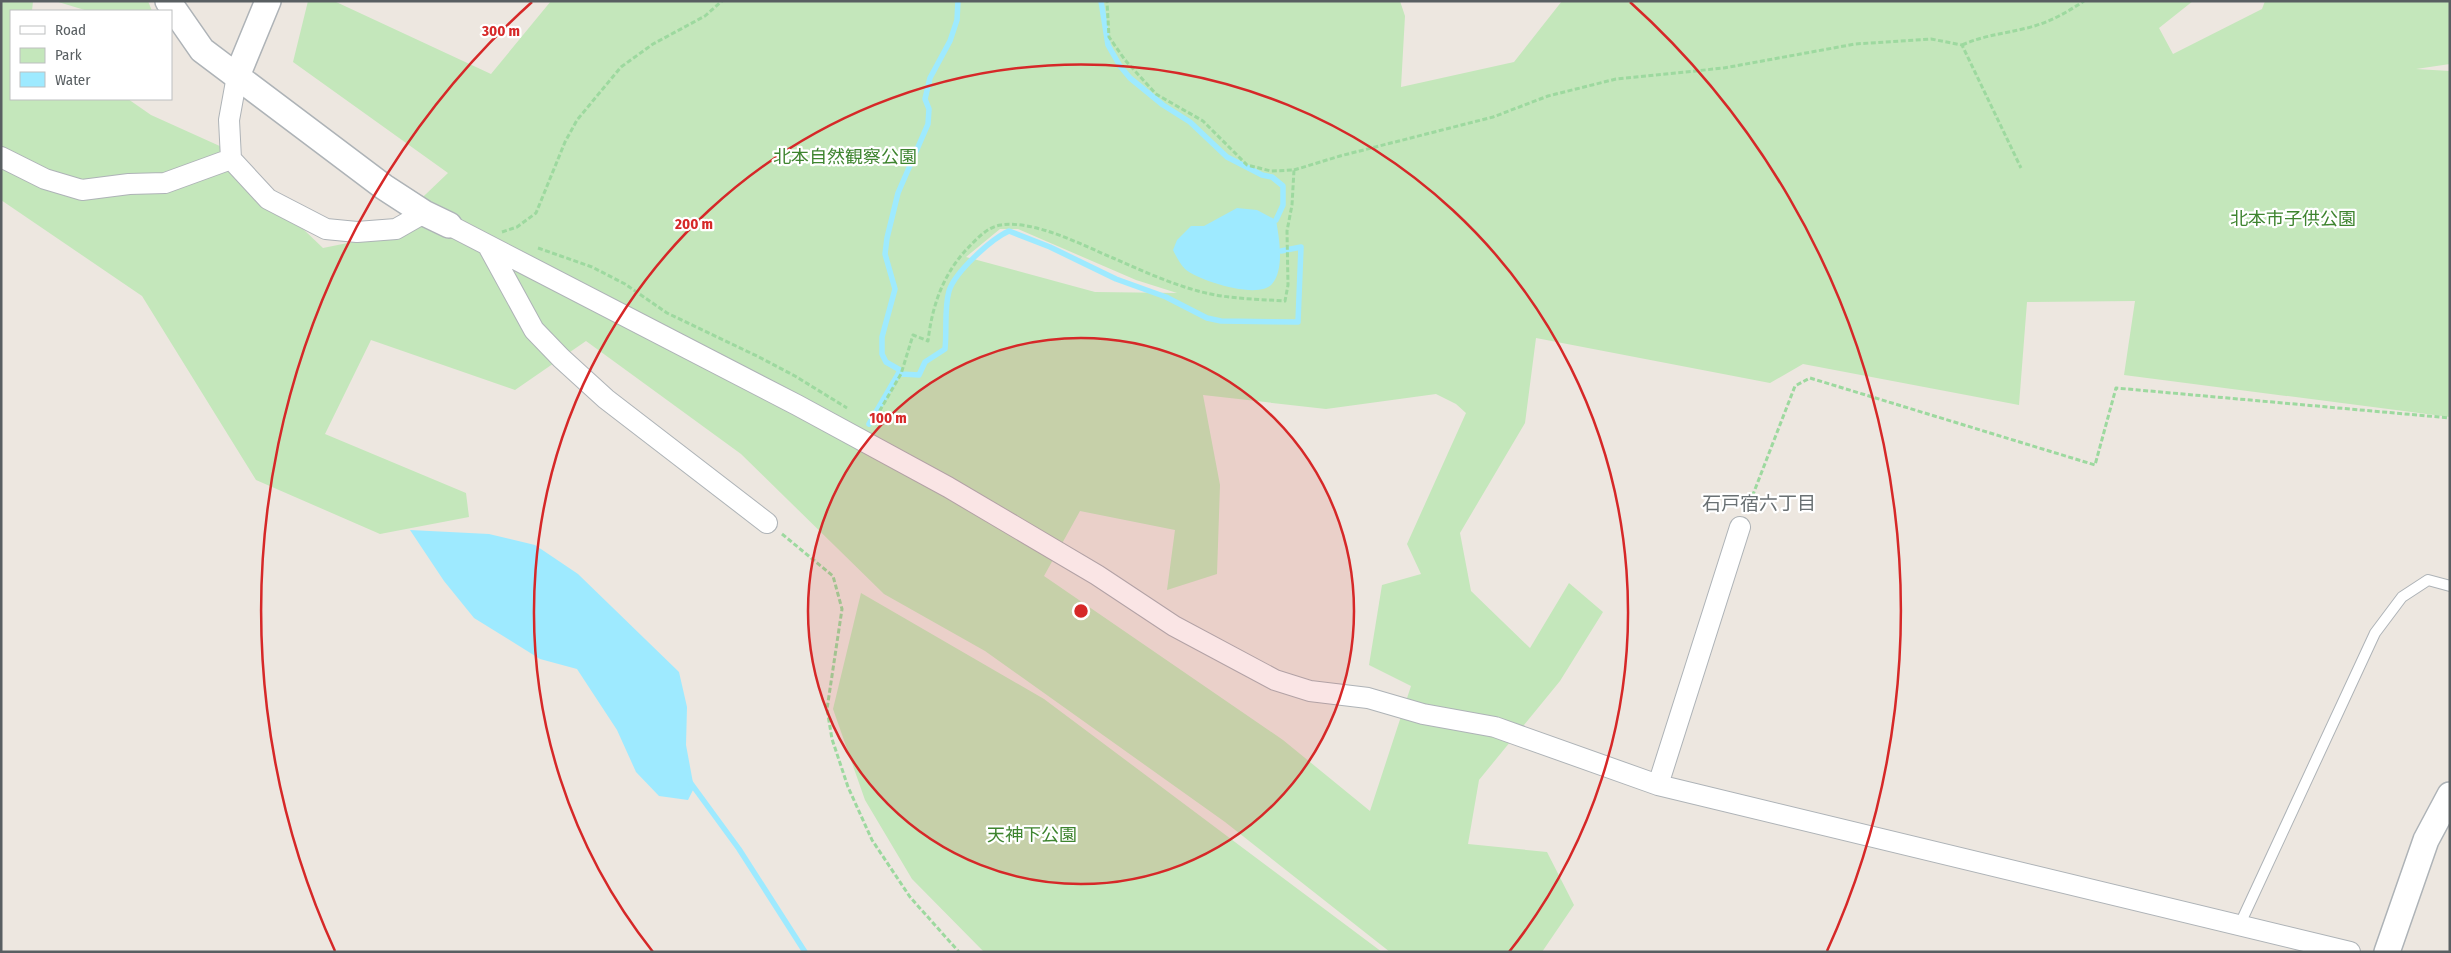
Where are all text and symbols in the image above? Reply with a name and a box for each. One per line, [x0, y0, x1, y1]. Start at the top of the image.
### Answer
legend [10, 10, 172, 100]
text: Road [55, 21, 86, 39]
text: 300 m [481, 22, 520, 40]
text: Park [55, 46, 82, 64]
text: Water [55, 71, 91, 89]
park label: 北本自然観察公園 [773, 146, 917, 168]
park label: 北本市子供公園 [2230, 208, 2356, 230]
text: 200 m [674, 215, 713, 233]
text: 100 m [869, 409, 907, 427]
district label: 石戸宿六丁目 [1702, 492, 1816, 515]
centre of rings [1072, 602, 1090, 620]
park label: 天神下公園 [987, 824, 1077, 846]

